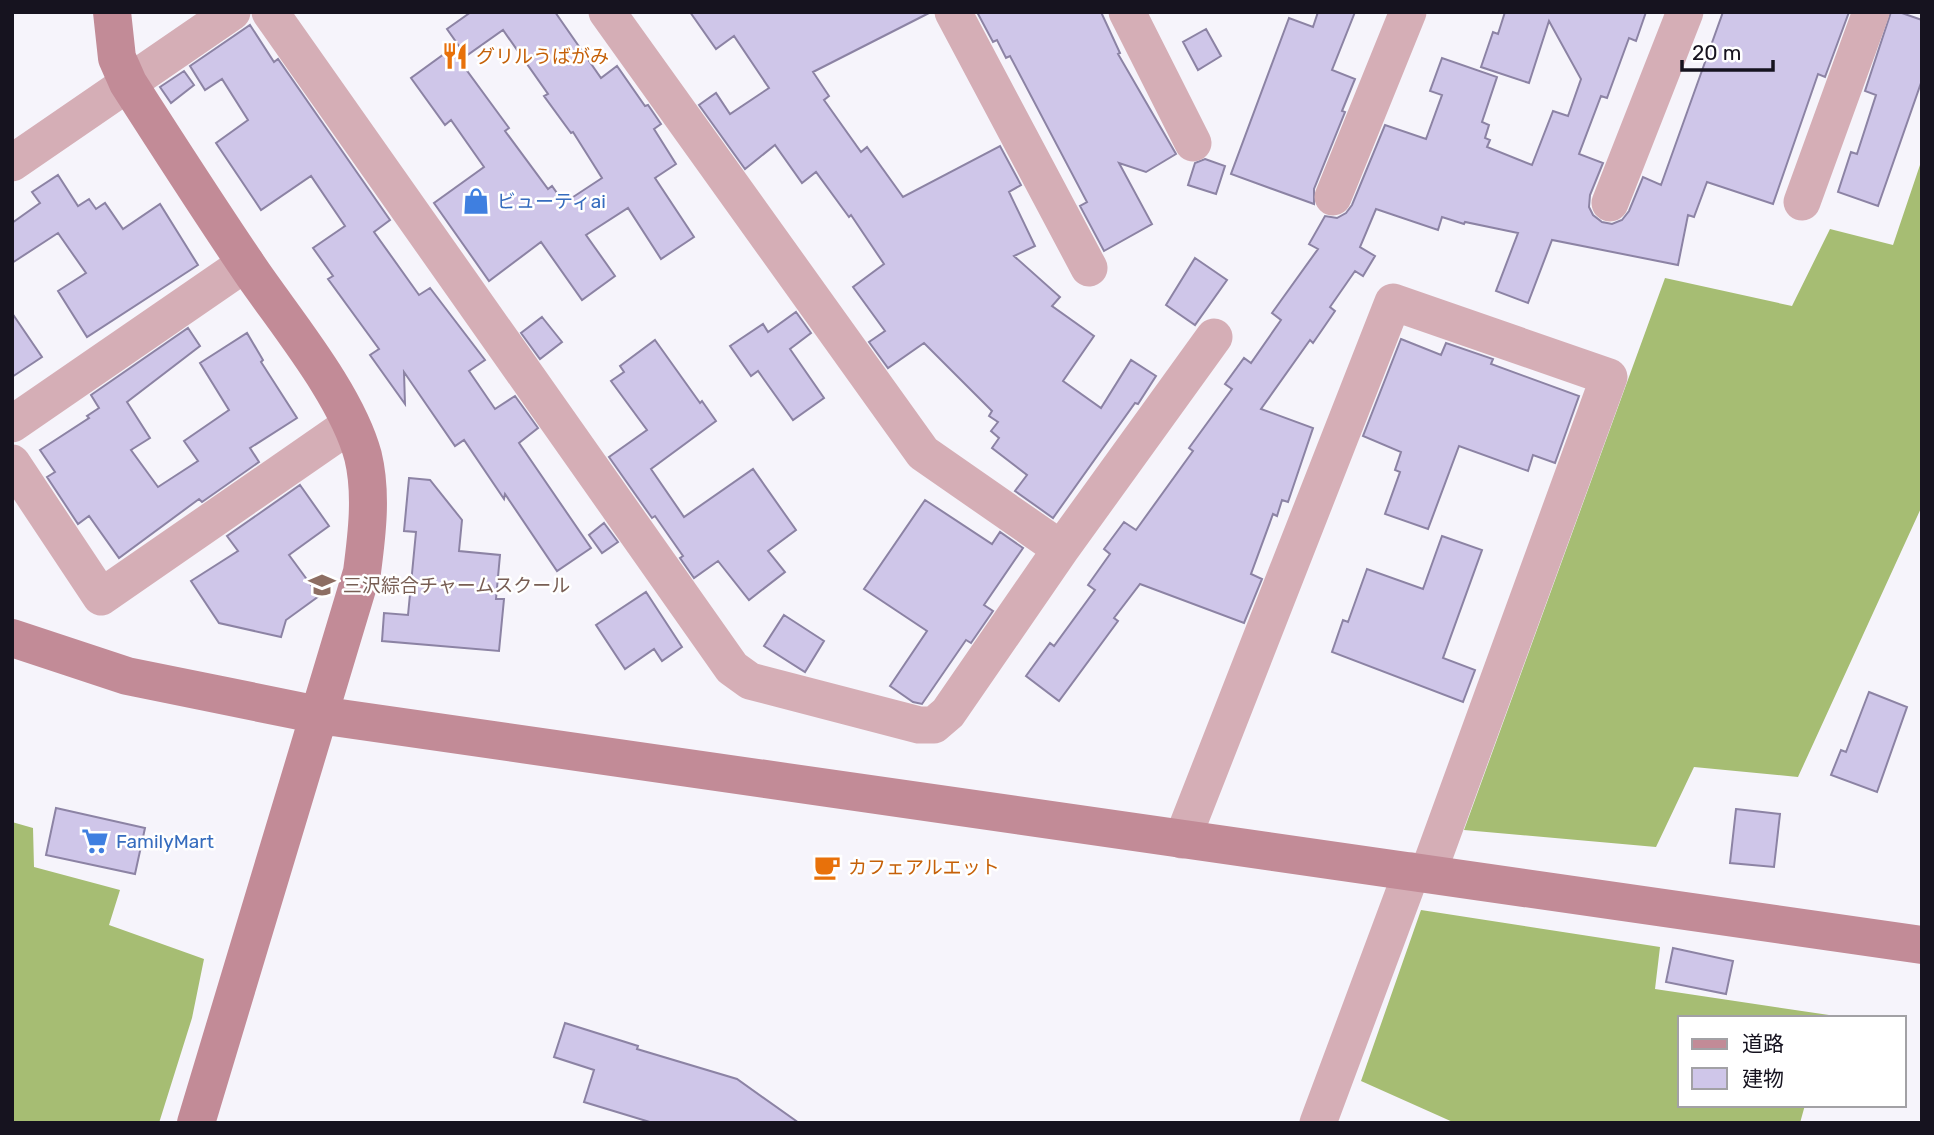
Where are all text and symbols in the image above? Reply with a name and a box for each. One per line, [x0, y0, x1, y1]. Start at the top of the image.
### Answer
scale bar [1682, 28, 1773, 72]
text: 20 m [1692, 40, 1741, 65]
restaurant icon: グリルうばがみ [440, 41, 470, 71]
place label: グリルうばがみ [476, 45, 609, 68]
shop icon: ビューティai [461, 186, 491, 216]
place label: ビューティai [497, 190, 606, 213]
school or university icon: 三沢綜合チャームスクール [307, 570, 337, 600]
place label: 三沢綜合チャームスクール [343, 574, 570, 597]
supermarket icon: FamilyMart [80, 826, 110, 856]
place label: FamilyMart [116, 830, 214, 853]
cafe icon: カフェアルエット [812, 852, 842, 882]
place label: カフェアルエット [848, 856, 1000, 879]
legend [1678, 1016, 1906, 1107]
text: 道路 [1742, 1031, 1784, 1056]
text: 建物 [1742, 1066, 1784, 1091]

